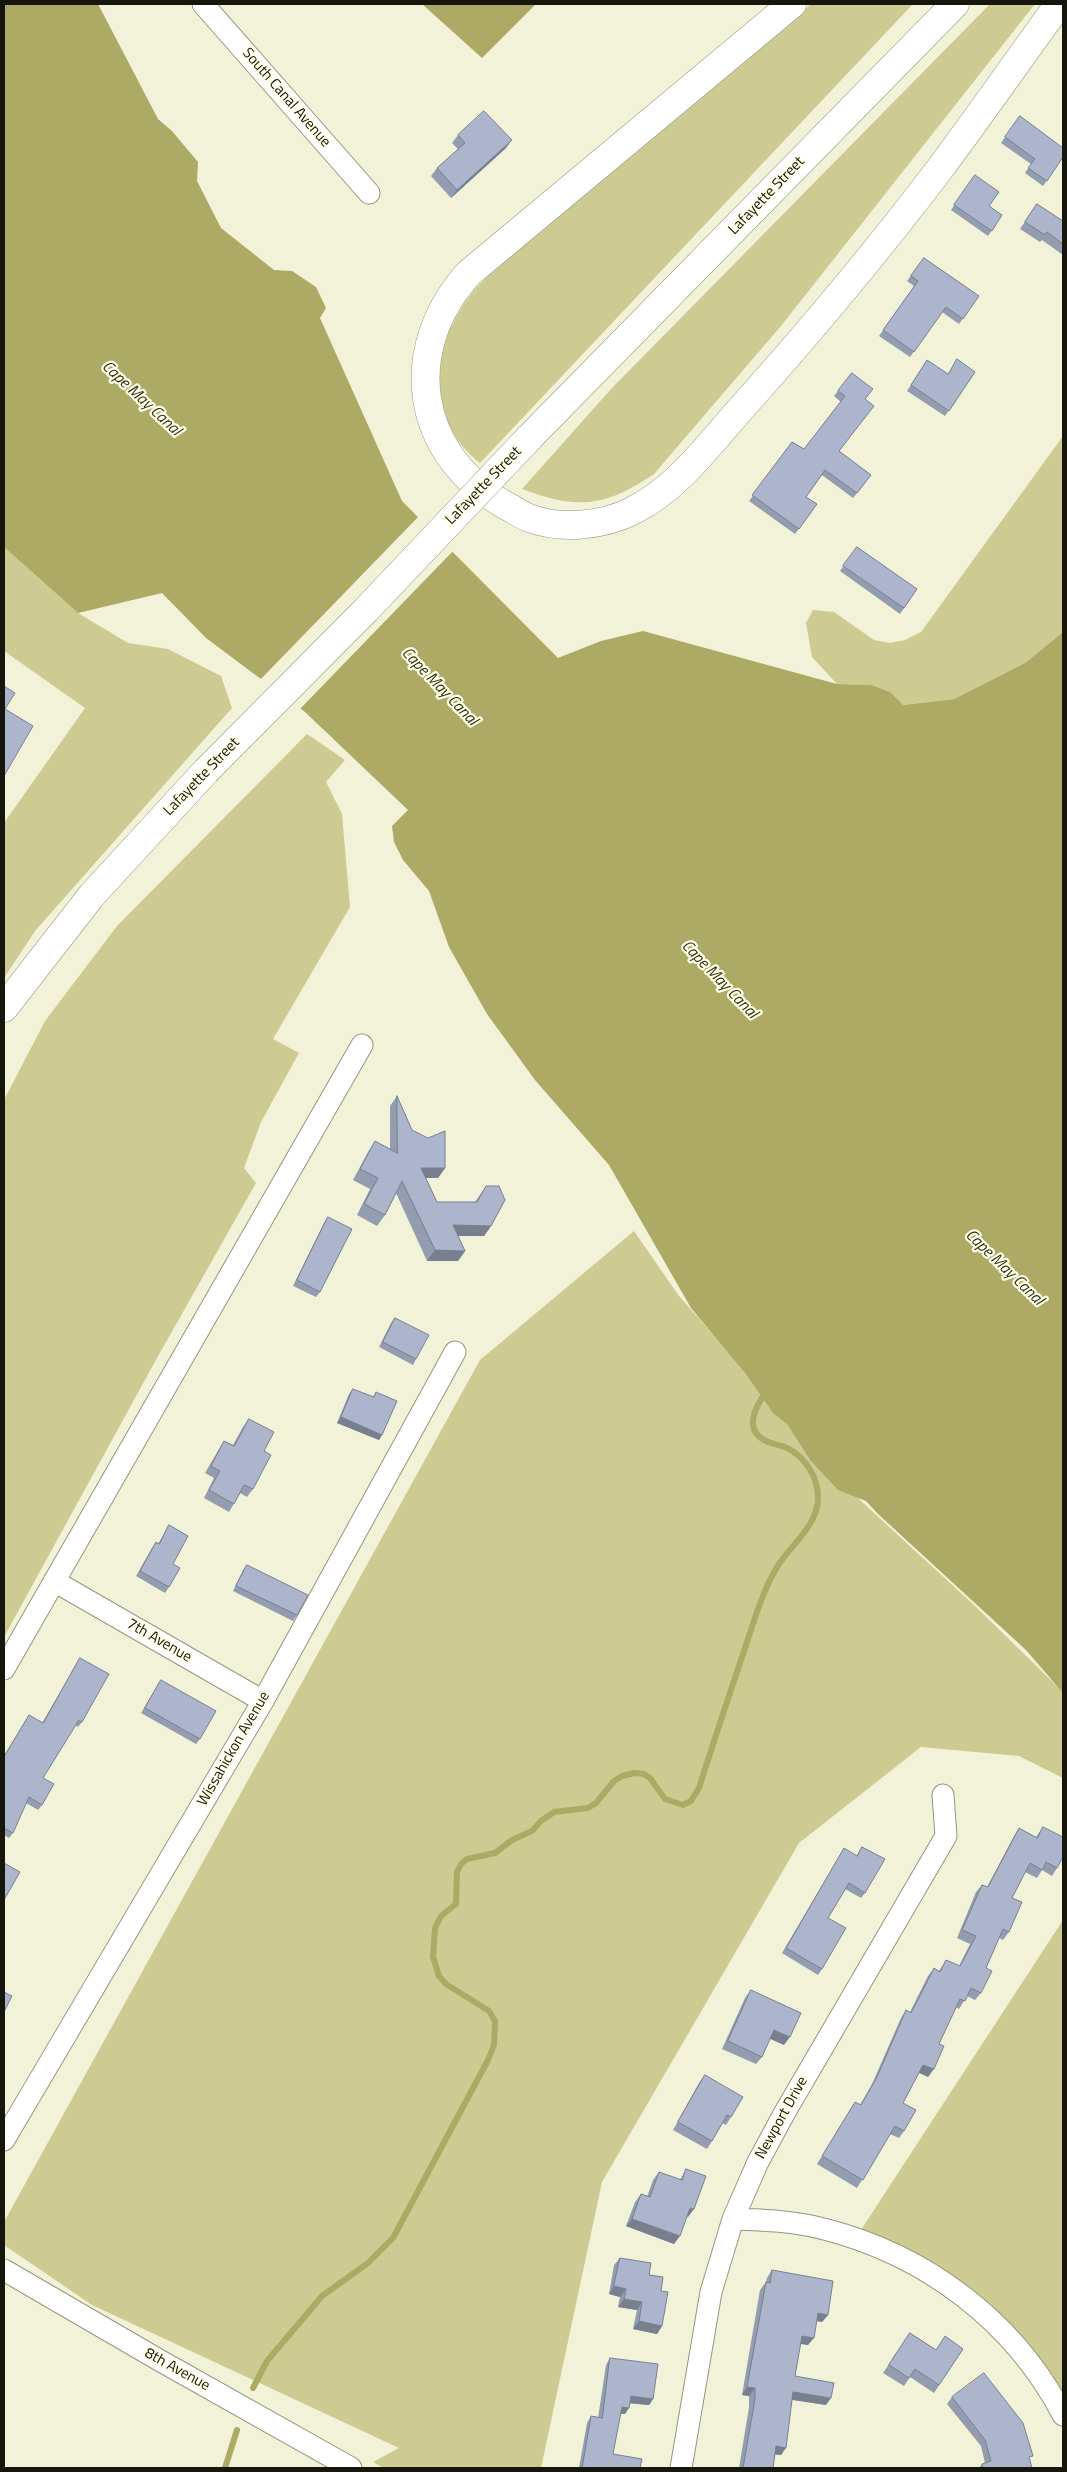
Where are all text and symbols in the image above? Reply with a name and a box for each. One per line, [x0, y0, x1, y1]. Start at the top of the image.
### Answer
street label: South Canal Avenue [238, 45, 334, 151]
street label: Lafayette Street [725, 153, 809, 239]
water label: Cape May Canal [97, 357, 185, 441]
street label: Lafayette Street [442, 443, 526, 529]
water label: Cape May Canal [397, 644, 481, 730]
street label: Lafayette Street [160, 734, 244, 820]
water label: Cape May Canal [677, 937, 761, 1023]
water label: Cape May Canal [961, 1226, 1047, 1310]
street label: 7th Avenue [123, 1615, 195, 1667]
street label: Wissahickon Avenue [194, 1689, 274, 1809]
street label: Newport Drive [752, 2074, 812, 2162]
street label: 8th Avenue [141, 2345, 213, 2395]

